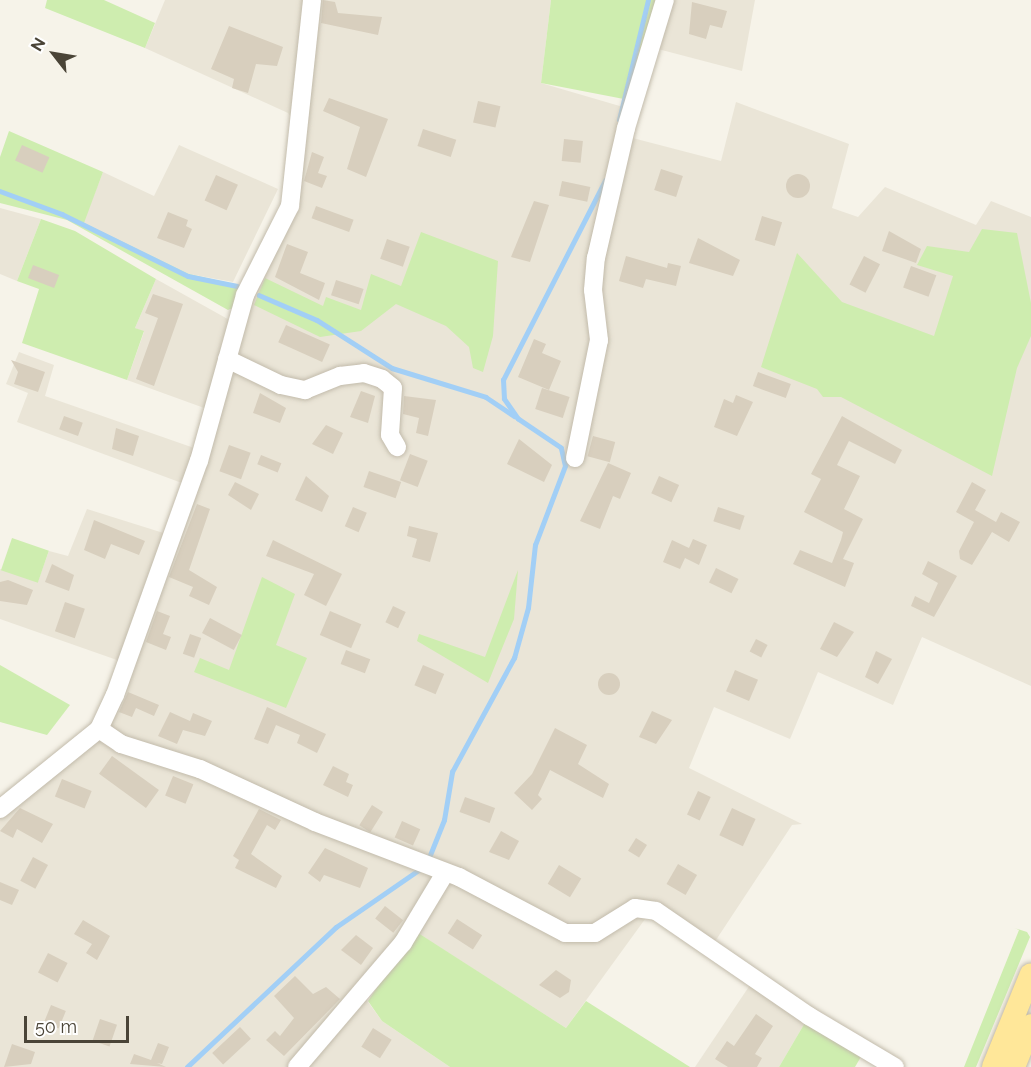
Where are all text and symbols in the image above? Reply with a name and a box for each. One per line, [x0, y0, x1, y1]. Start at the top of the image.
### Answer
north arrow [24, 24, 84, 84]
text: N [27, 34, 49, 55]
scale bar [27, 1004, 132, 1042]
text: 50 m [35, 1016, 77, 1037]

